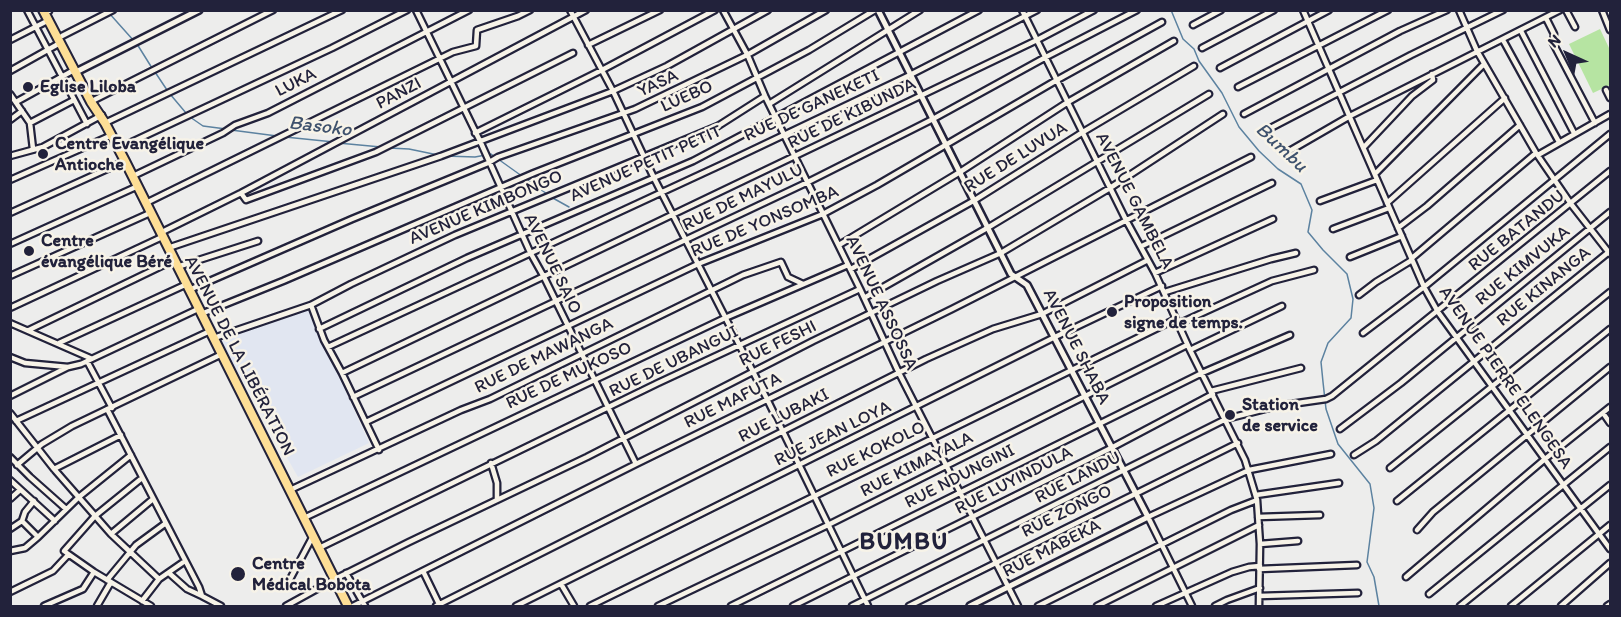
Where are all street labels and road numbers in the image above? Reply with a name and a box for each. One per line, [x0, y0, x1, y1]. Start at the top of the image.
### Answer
street label: LUKA [272, 64, 320, 102]
street label: YASA [634, 65, 682, 103]
street label: RUE DE GANEKETI [741, 65, 883, 147]
street label: PANZI [373, 73, 425, 115]
street label: RUE DE KIBUNDA [784, 74, 920, 154]
street label: LUEBO [657, 76, 717, 118]
street label: RUE DE LUVUA [960, 118, 1072, 198]
street label: AVENUE PETIT PETIT [567, 121, 725, 207]
street label: AVENUE GAMBELA [1090, 129, 1178, 273]
street label: RUE DE MAYULU [679, 159, 807, 237]
street label: AVENUE KIMBONGO [406, 166, 566, 250]
street label: RUE DE YONSOMBA [688, 181, 842, 263]
street label: RUE BATANDU [1464, 186, 1570, 276]
street label: AVENUE SAIO [518, 210, 586, 318]
street label: RUE KIMVUKA [1471, 221, 1575, 311]
street label: AVENUE ASSOSSA [840, 232, 922, 374]
street label: RUE KINANGA [1493, 242, 1595, 332]
street label: AVENUE DE LA LIBÉRATION [179, 252, 299, 460]
street label: AVENUE PIERRE ELENGESA [1434, 282, 1576, 474]
street label: AVENUE SHABA [1038, 286, 1114, 408]
street label: RUE DE MAWANGA [471, 313, 617, 399]
street label: RUE FESHI [736, 316, 820, 372]
street label: RUE DE UBANGUI [606, 321, 742, 403]
street label: RUE DE MUKOSO [503, 337, 635, 415]
street label: RUE MAFUTA [681, 368, 785, 434]
street label: RUE LUBAKI [735, 384, 833, 448]
street label: RUE JEAN LOYA [771, 396, 895, 472]
street label: RUE KOKOLO [823, 417, 929, 483]
street label: RUE KIMAYALA [857, 427, 977, 503]
street label: RUE NDUNGINI [901, 440, 1019, 514]
street label: RUE LUYINDULA [952, 442, 1076, 520]
street label: RUE LANDU [1031, 447, 1125, 509]
street label: RUE ZONGO [1018, 481, 1116, 543]
street label: RUE MABEKA [999, 515, 1105, 583]

